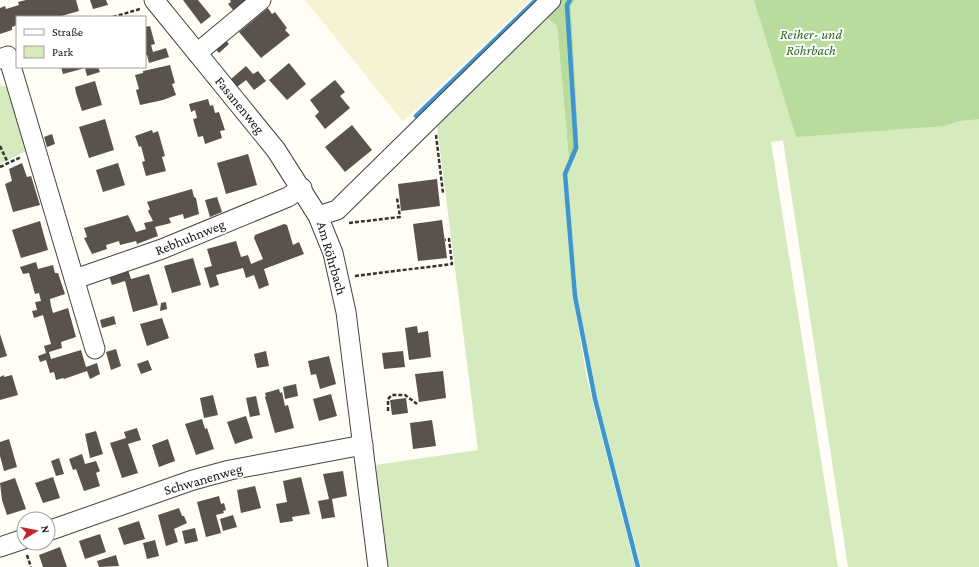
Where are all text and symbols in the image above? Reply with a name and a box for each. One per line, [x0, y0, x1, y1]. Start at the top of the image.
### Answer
legend [16, 16, 146, 68]
text: Straße [52, 25, 83, 39]
park label: Reiher- und Röhrbach [780, 26, 842, 58]
text: Park [52, 45, 74, 59]
street label: Fasanenweg [212, 73, 268, 137]
street label: Rebhuhnweg [153, 216, 227, 258]
street label: Am Röhrbach [314, 219, 350, 297]
street label: Schwanenweg [162, 460, 244, 498]
north arrow [16, 511, 56, 551]
text: N [39, 525, 52, 534]

